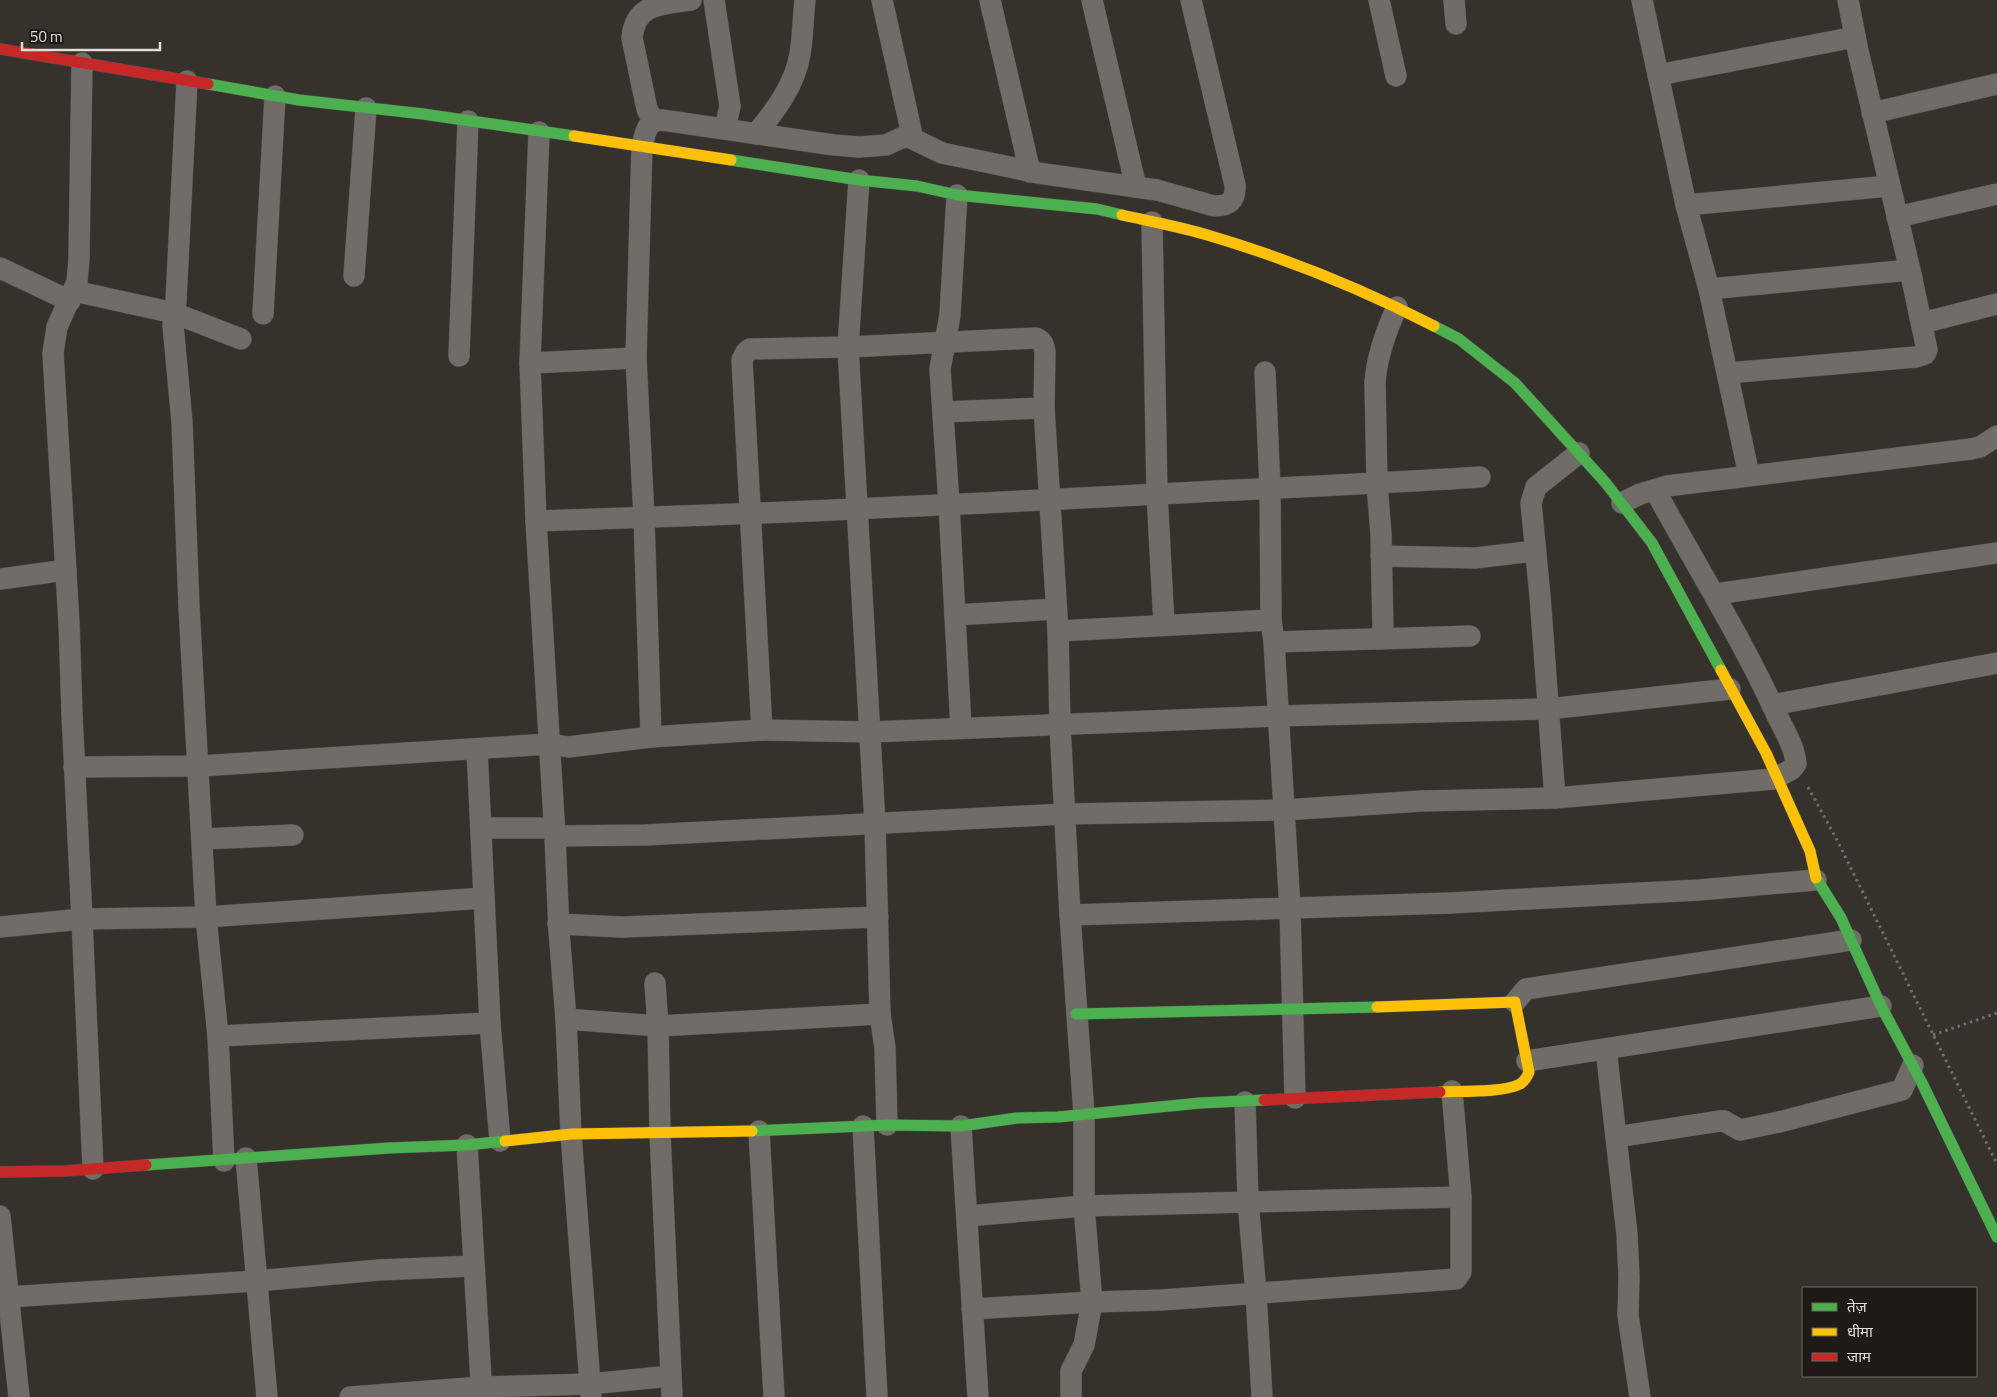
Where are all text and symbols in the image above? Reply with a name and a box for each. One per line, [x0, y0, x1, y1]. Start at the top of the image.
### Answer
scale bar [22, 20, 160, 52]
text: 50 m [30, 25, 63, 48]
legend [1802, 1287, 1977, 1377]
text: तेज़ [1847, 1295, 1868, 1318]
text: धीमा [1847, 1320, 1874, 1343]
text: जाम [1847, 1345, 1872, 1368]

